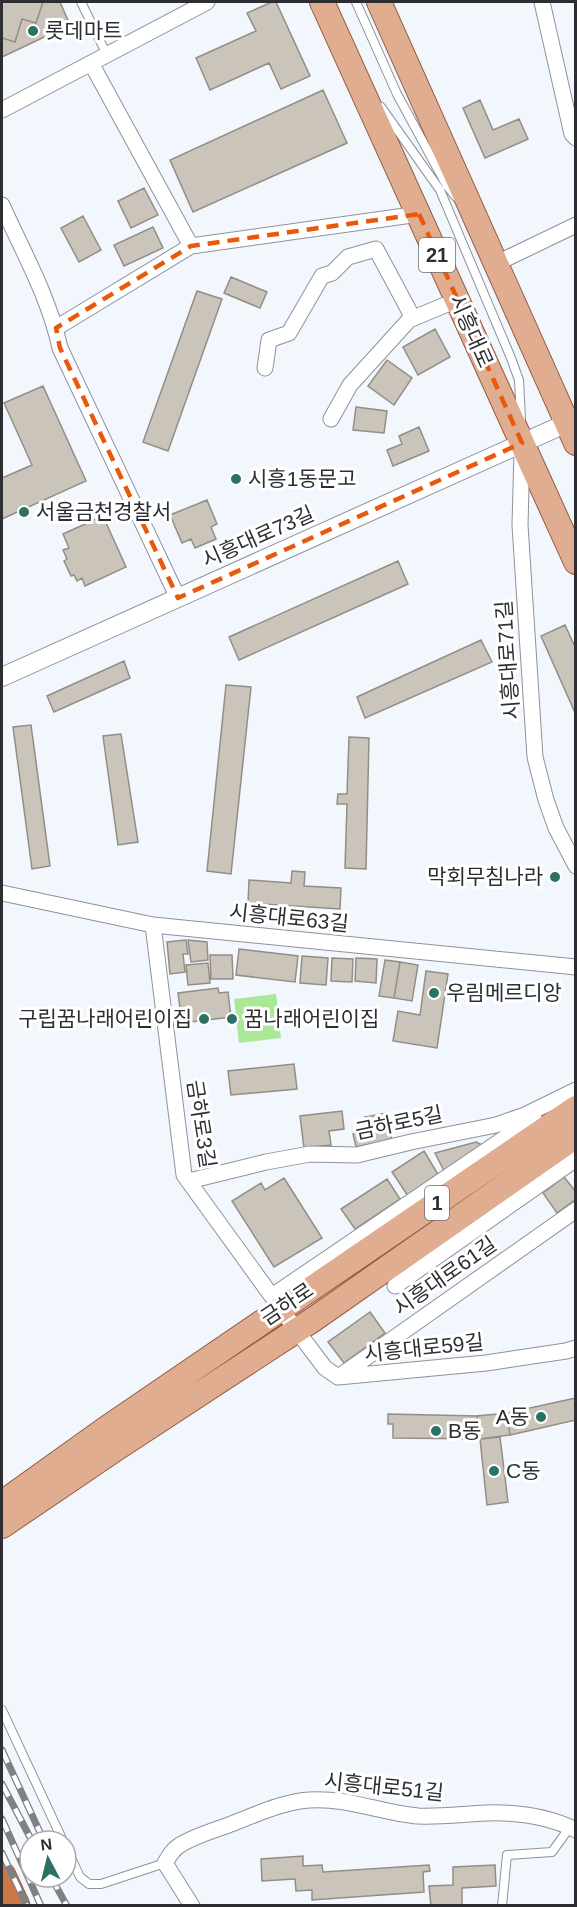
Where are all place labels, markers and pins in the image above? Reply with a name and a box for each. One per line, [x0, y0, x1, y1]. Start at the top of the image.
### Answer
place label: 롯데마트 [45, 19, 122, 42]
marker: 롯데마트 [26, 24, 40, 38]
place label: 시흥1동문고 [248, 467, 356, 490]
marker: 시흥1동문고 [229, 472, 243, 486]
place label: 서울금천경찰서 [36, 500, 171, 523]
marker: 서울금천경찰서 [17, 505, 31, 519]
place label: 막회무침나라 [427, 865, 543, 888]
marker: 막회무침나라 [548, 870, 562, 884]
place label: 우림메르디앙 [446, 981, 562, 1004]
marker: 우림메르디앙 [427, 986, 441, 1000]
place label: 구립꿈나래어린이집 [18, 1007, 192, 1030]
place label: 꿈나래어린이집 [244, 1007, 379, 1030]
marker: 구립꿈나래어린이집 [197, 1012, 211, 1026]
marker: 꿈나래어린이집 [225, 1012, 239, 1026]
place label: A동 [496, 1405, 529, 1428]
marker: A동 [534, 1410, 548, 1424]
place label: B동 [448, 1419, 481, 1442]
marker: B동 [429, 1424, 443, 1438]
place label: C동 [506, 1459, 541, 1482]
marker: C동 [487, 1464, 501, 1478]

